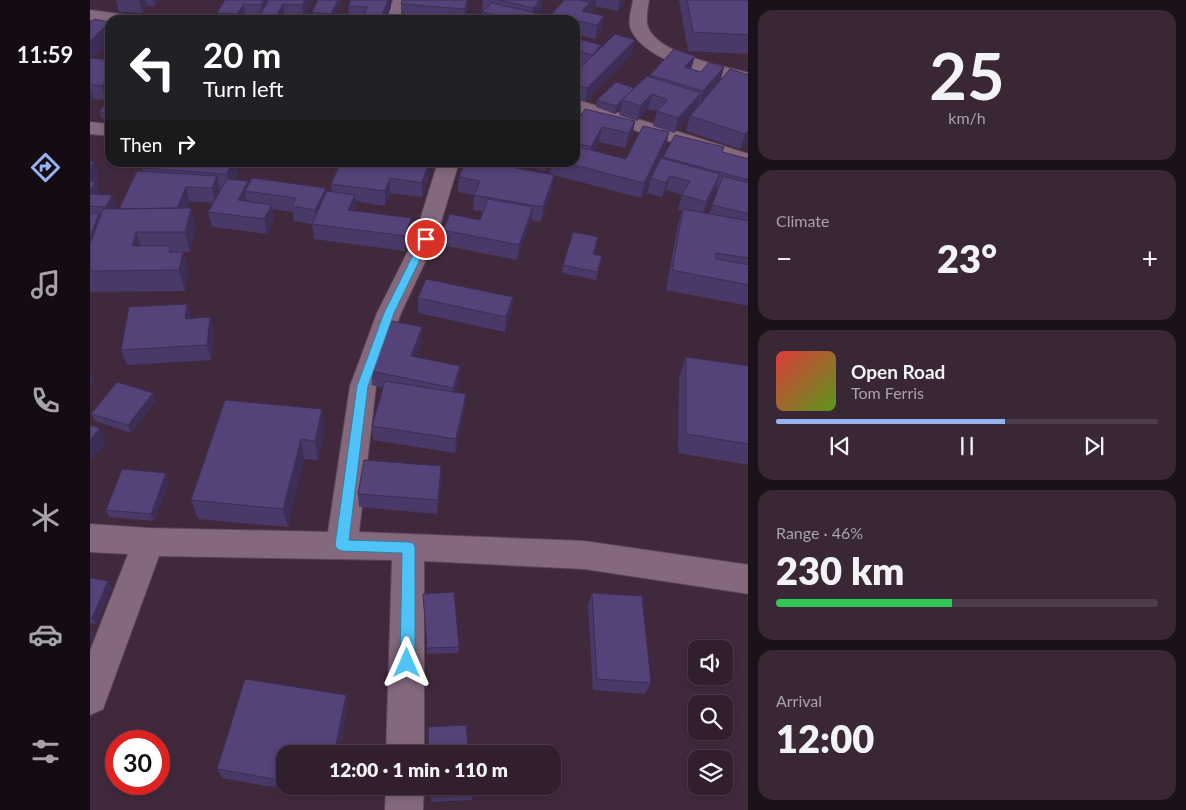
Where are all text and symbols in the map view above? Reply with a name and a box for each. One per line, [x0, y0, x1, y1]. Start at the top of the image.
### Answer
text: 20 m [203, 33, 281, 75]
icon: left [120, 35, 185, 100]
text: 25 [929, 36, 1005, 114]
text: 11:59 [17, 41, 73, 68]
text: Turn left [203, 75, 284, 102]
text: km/h [948, 108, 986, 127]
icon: right [172, 130, 200, 158]
text: Then [120, 133, 162, 156]
icon: directions [28, 150, 63, 185]
text: Climate [776, 211, 829, 230]
pin [405, 218, 447, 260]
icon: arrive [412, 225, 440, 253]
text: 23° [937, 235, 997, 281]
text: − [776, 241, 792, 275]
text: + [1142, 241, 1158, 275]
icon: music [28, 267, 63, 302]
text: Open Road [851, 360, 945, 383]
icon: phone [28, 383, 63, 418]
text: Tom Ferris [851, 383, 924, 402]
icon: previous [826, 432, 854, 460]
icon: pause [953, 432, 981, 460]
icon: next [1080, 432, 1108, 460]
icon: climate [28, 500, 63, 535]
text: Range · 46% [776, 523, 863, 542]
text: 230 km [776, 547, 904, 593]
icon: car [28, 617, 63, 652]
position arrow [380, 636, 432, 688]
map controls [688, 640, 733, 795]
button: sound [688, 640, 733, 685]
text: Arrival [776, 691, 822, 710]
button: search [688, 695, 733, 740]
text: 12:00 [776, 715, 874, 761]
speed limit sign: 30 [105, 730, 170, 795]
icon: filters [28, 734, 63, 769]
button: layers [688, 750, 733, 795]
text: 12:00 · 1 min · 110 m [329, 758, 508, 781]

